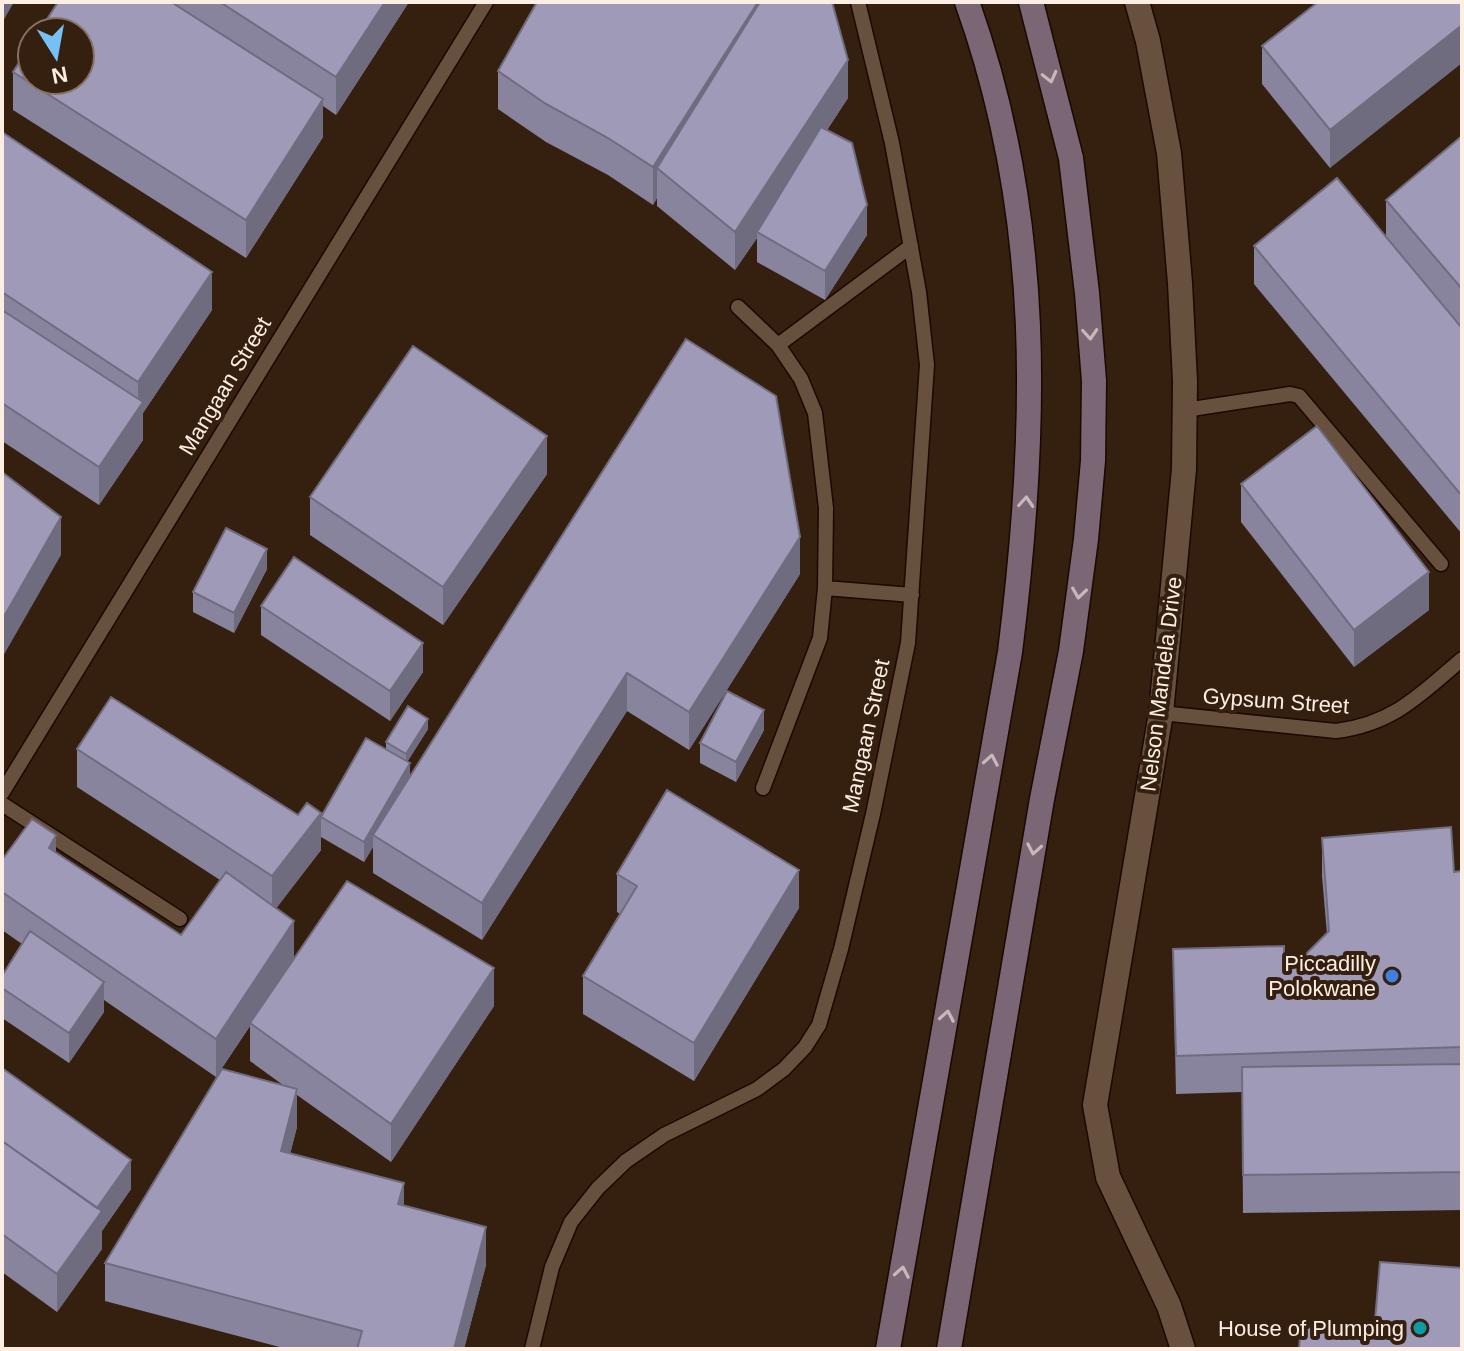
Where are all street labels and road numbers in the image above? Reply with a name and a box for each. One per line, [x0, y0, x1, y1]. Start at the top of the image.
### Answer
street label: Mangaan Street [174, 312, 276, 460]
street label: Nelson Mandela Drive [1135, 575, 1187, 793]
street label: Mangaan Street [837, 657, 895, 815]
street label: Gypsum Street [1202, 683, 1350, 719]

